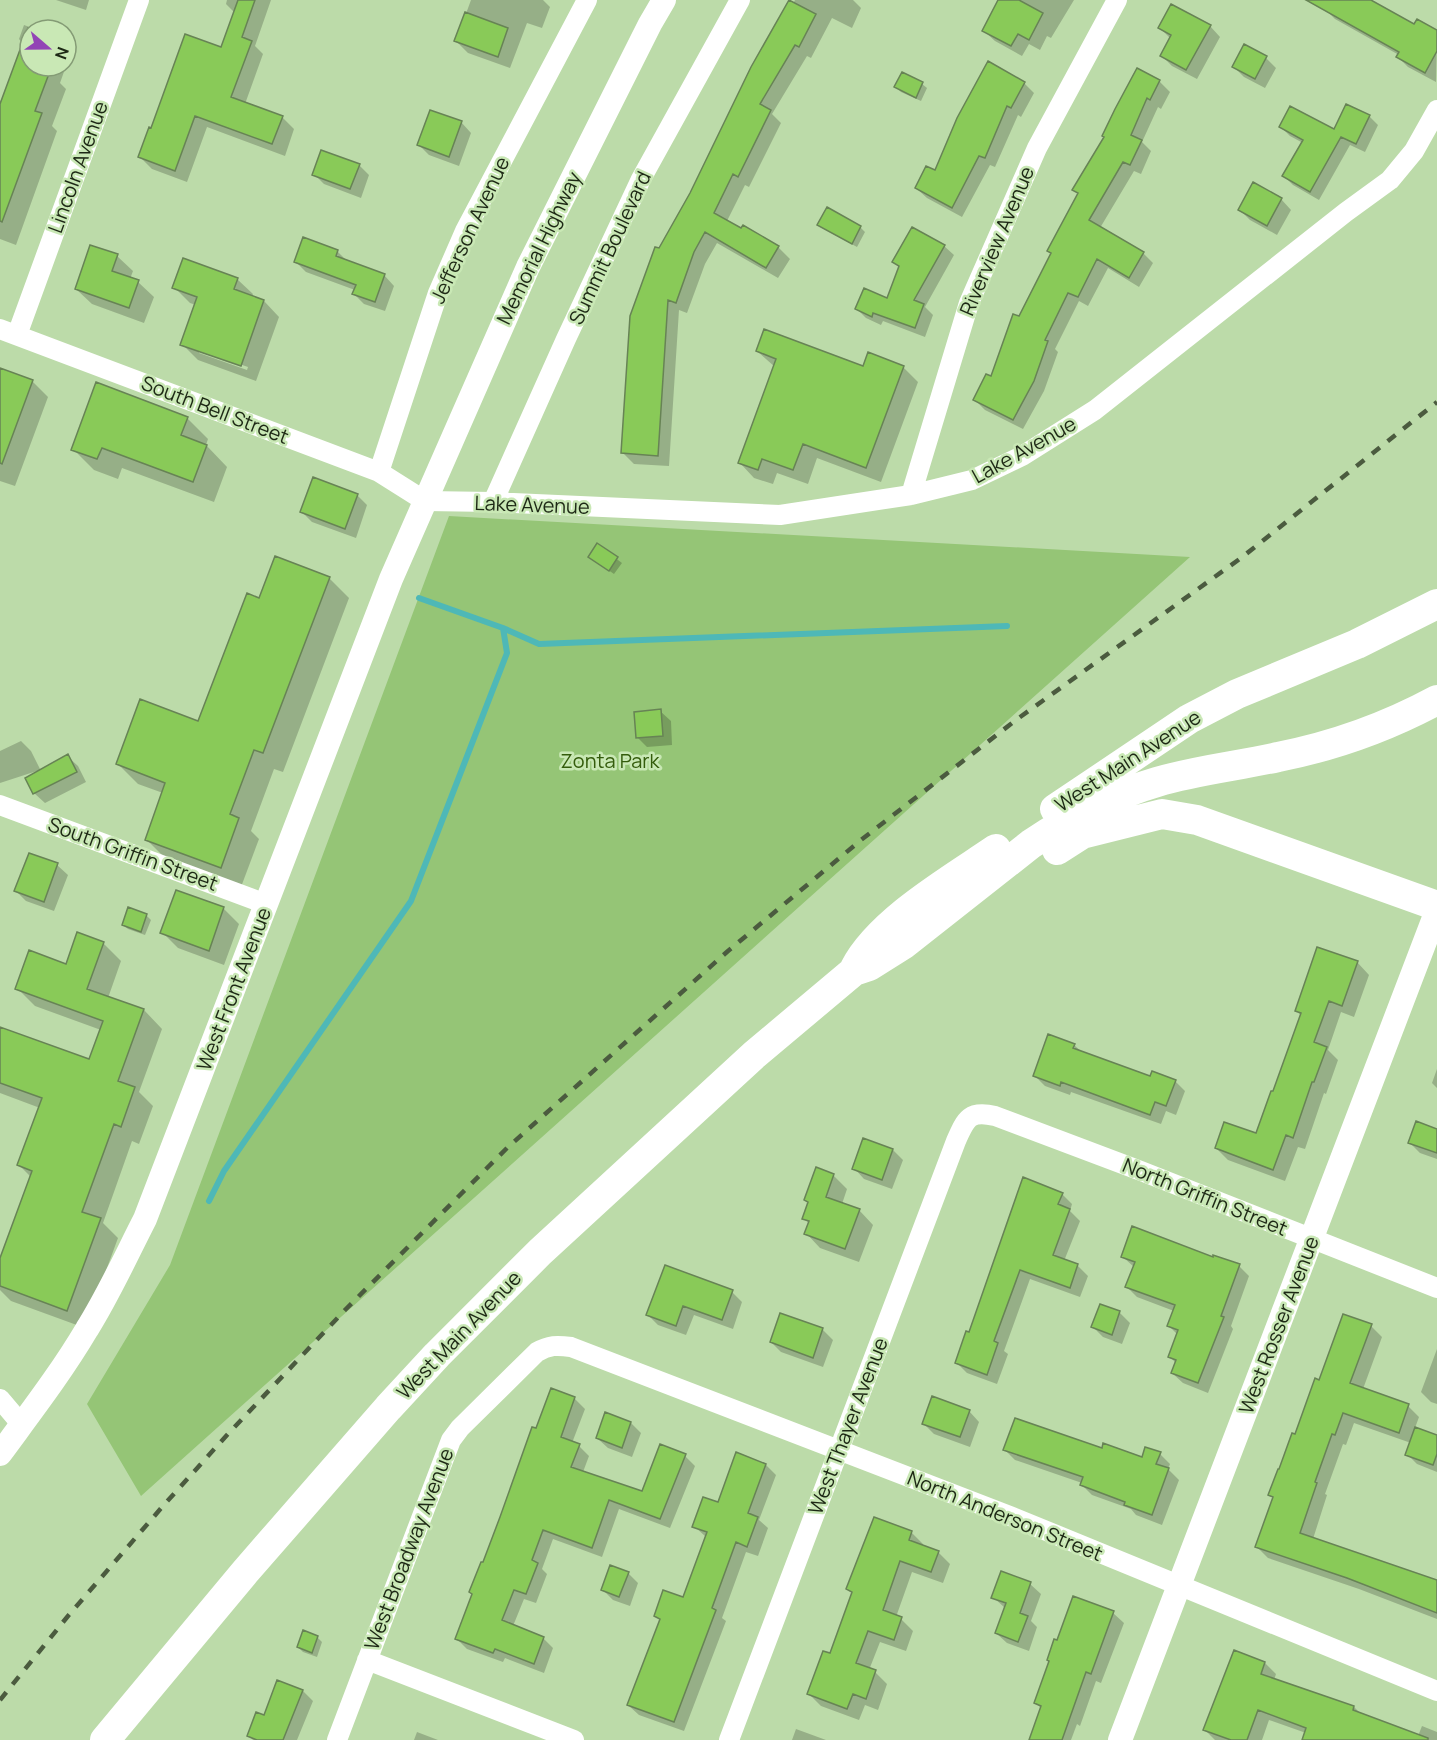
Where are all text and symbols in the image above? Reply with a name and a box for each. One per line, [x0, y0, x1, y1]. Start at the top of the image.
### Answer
north arrow [18, 18, 78, 78]
text: N [50, 44, 74, 62]
street label: Lincoln Avenue [41, 97, 114, 236]
street label: Jefferson Avenue [424, 152, 515, 308]
street label: Riverview Avenue [953, 162, 1040, 320]
street label: Memorial Highway [490, 167, 587, 329]
street label: Summit Boulevard [562, 167, 657, 329]
street label: South Bell Street [138, 369, 293, 450]
street label: Lake Avenue [967, 410, 1081, 489]
street label: Lake Avenue [474, 489, 590, 520]
street label: West Main Avenue [1050, 703, 1206, 818]
park label: Zonta Park [561, 747, 661, 774]
street label: South Griffin Street [45, 810, 222, 897]
street label: West Front Avenue [190, 903, 277, 1074]
street label: North Griffin Street [1119, 1151, 1292, 1242]
street label: West Rosser Avenue [1232, 1232, 1325, 1418]
street label: West Main Avenue [390, 1265, 527, 1405]
street label: West Thayer Avenue [801, 1333, 894, 1518]
street label: West Broadway Avenue [358, 1444, 459, 1654]
street label: North Anderson Street [904, 1464, 1107, 1567]

